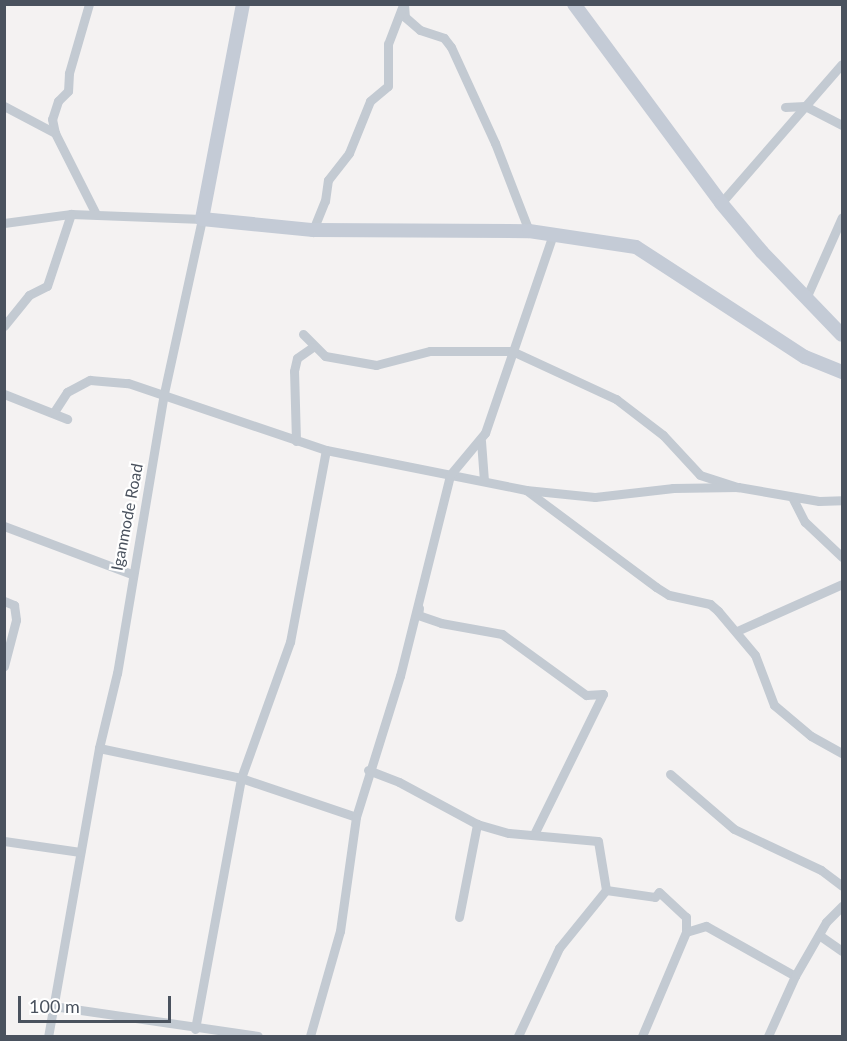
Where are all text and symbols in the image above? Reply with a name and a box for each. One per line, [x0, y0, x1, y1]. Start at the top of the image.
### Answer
street label: Iganmode Road [107, 462, 147, 572]
scale bar [21, 984, 174, 1022]
text: 100 m [29, 995, 80, 1017]

